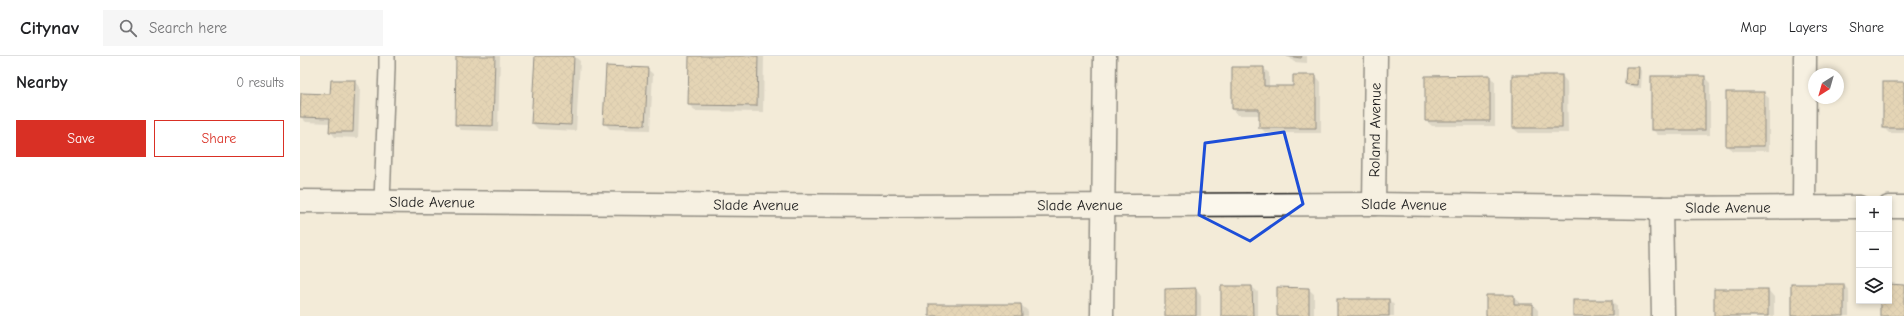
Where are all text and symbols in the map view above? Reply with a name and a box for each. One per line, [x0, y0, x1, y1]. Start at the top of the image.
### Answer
search box [103, 10, 383, 46]
text: Citynav [20, 17, 79, 39]
icon: search [117, 17, 139, 39]
text: Search here [149, 19, 227, 37]
text: Map [1740, 19, 1767, 36]
text: Layers [1789, 19, 1827, 36]
text: Share [1849, 19, 1884, 36]
north arrow [1808, 68, 1844, 104]
text: Nearby [16, 73, 67, 92]
text: 0 results [236, 75, 284, 90]
street label: Roland Avenue [1365, 82, 1385, 177]
button: Save [16, 120, 146, 157]
button: Share [154, 120, 284, 157]
street label: Slade Avenue [389, 193, 475, 212]
street label: Slade Avenue [1361, 195, 1447, 214]
street label: Slade Avenue [713, 196, 799, 214]
street label: Slade Avenue [1037, 196, 1123, 214]
map controls [1856, 196, 1892, 304]
button: + [1856, 196, 1892, 232]
street label: Slade Avenue [1685, 198, 1771, 217]
button: − [1856, 232, 1892, 268]
button: layers [1856, 268, 1892, 304]

